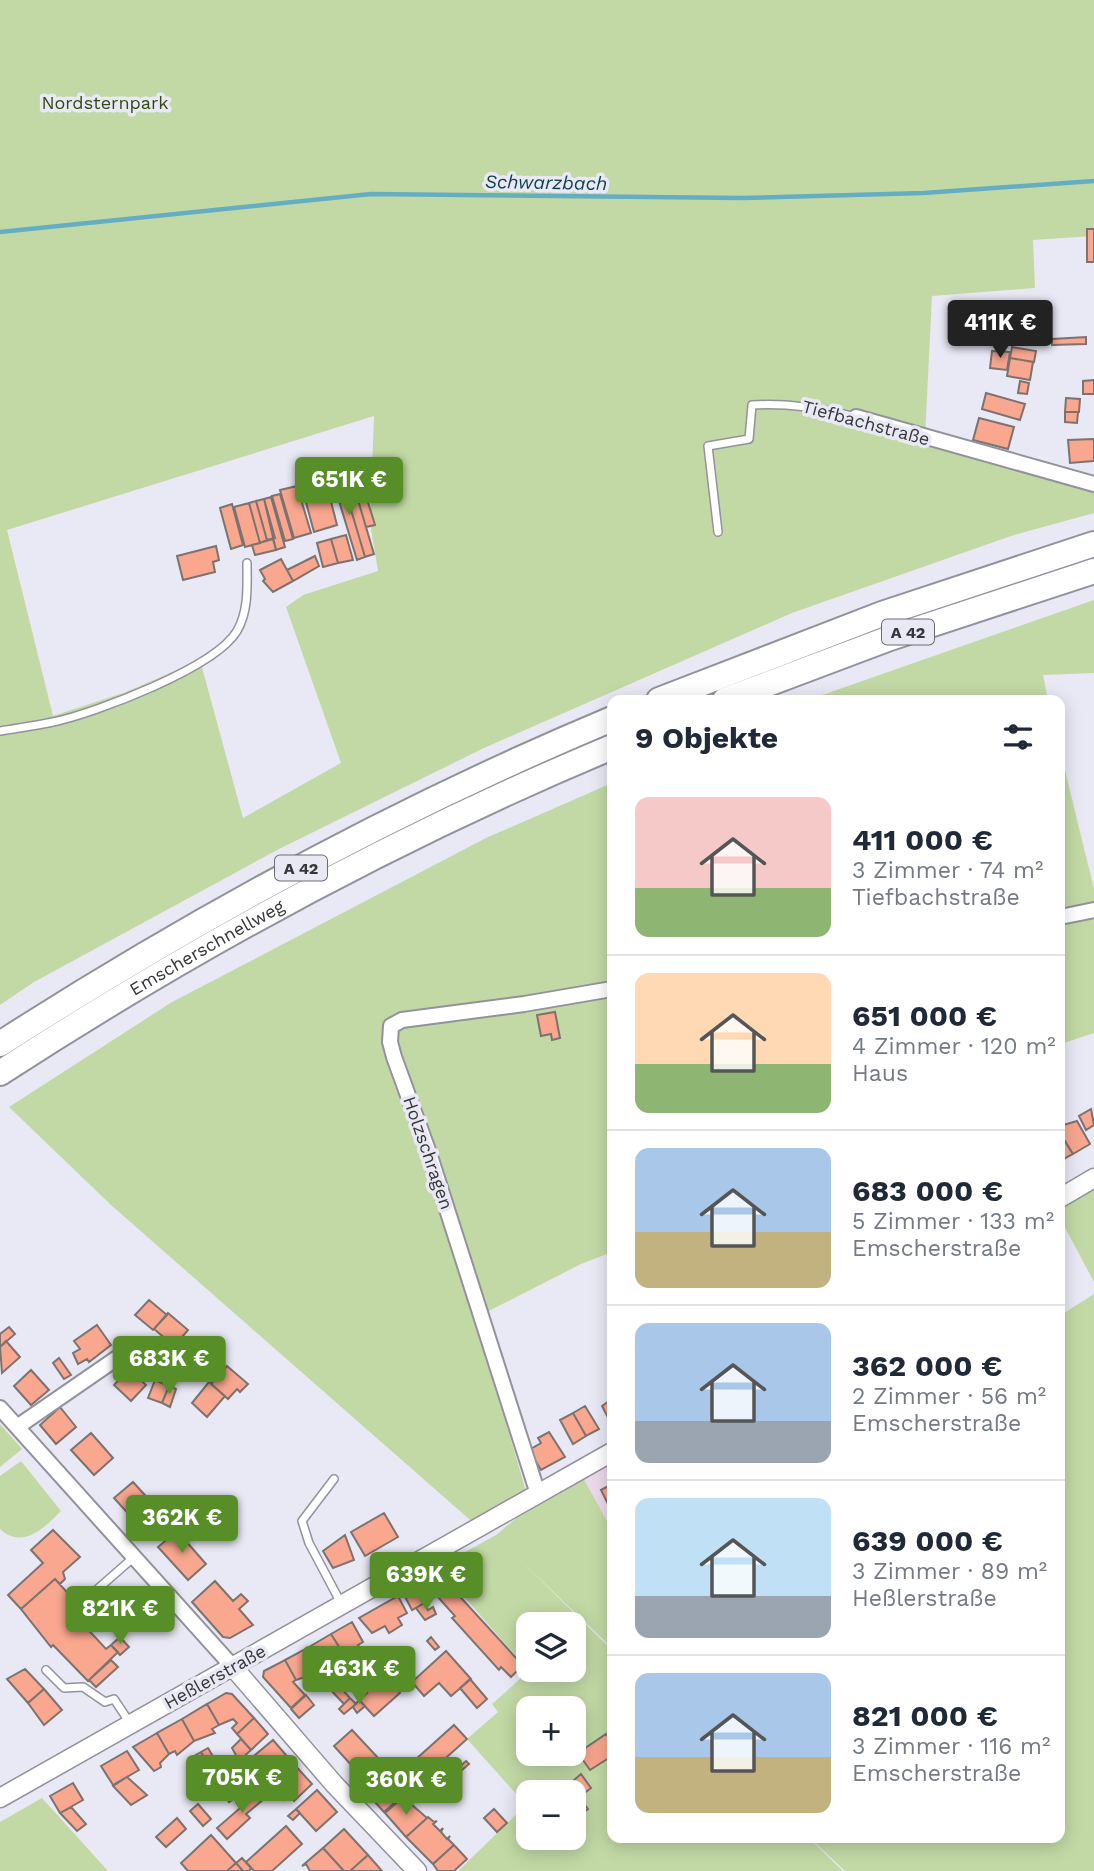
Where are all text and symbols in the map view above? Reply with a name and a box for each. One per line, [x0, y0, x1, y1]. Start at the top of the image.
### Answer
park label: Nordsternpark [41, 92, 169, 113]
water label: Schwarzbach [485, 170, 607, 195]
pin: 411K € [943, 300, 1057, 360]
text: 411K € [964, 309, 1036, 336]
street label: Tiefbachstraße [800, 395, 932, 450]
pin: 651K € [292, 458, 406, 517]
text: 651K € [311, 466, 387, 493]
road number: A 42 [882, 620, 934, 645]
icon: filters [999, 718, 1037, 756]
text: 9 Objekte [635, 720, 778, 755]
text: 411 000 € [852, 822, 993, 857]
icon: home [691, 825, 775, 909]
road number: A 42 [275, 856, 327, 880]
text: 3 Zimmer · 74 m² [852, 857, 1043, 884]
text: Tiefbachstraße [852, 884, 1020, 911]
street label: Emscherschnellweg [126, 895, 288, 1000]
text: 651 000 € [852, 998, 997, 1033]
icon: home [691, 1001, 775, 1085]
text: 4 Zimmer · 120 m² [852, 1033, 1056, 1060]
text: Haus [852, 1060, 908, 1087]
street label: Holzschragen [399, 1094, 458, 1212]
text: 683 000 € [852, 1173, 1003, 1208]
icon: home [691, 1176, 775, 1260]
text: 5 Zimmer · 133 m² [852, 1208, 1054, 1235]
text: Emscherstraße [852, 1235, 1021, 1262]
pin: 683K € [112, 1336, 226, 1396]
text: 683K € [129, 1345, 209, 1372]
text: 362 000 € [852, 1348, 1002, 1383]
icon: home [691, 1351, 775, 1435]
text: 2 Zimmer · 56 m² [852, 1383, 1046, 1410]
text: Emscherstraße [852, 1410, 1021, 1437]
pin: 362K € [125, 1496, 239, 1555]
text: 362K € [142, 1504, 222, 1531]
text: 639 000 € [852, 1523, 1003, 1558]
icon: home [691, 1526, 775, 1610]
pin: 639K € [369, 1552, 483, 1612]
text: 3 Zimmer · 89 m² [852, 1558, 1047, 1585]
text: 639K € [386, 1561, 466, 1588]
text: Heßlerstraße [852, 1585, 997, 1612]
pin: 821K € [63, 1586, 177, 1646]
text: 821K € [82, 1595, 158, 1622]
map controls [516, 1612, 586, 1850]
button: layers [516, 1612, 586, 1682]
street label: Heßlerstraße [160, 1640, 269, 1713]
pin: 463K € [302, 1646, 416, 1706]
text: 463K € [318, 1655, 400, 1682]
button: + [516, 1696, 586, 1766]
text: 821 000 € [852, 1698, 998, 1733]
icon: home [691, 1701, 775, 1785]
text: 3 Zimmer · 116 m² [852, 1733, 1050, 1760]
pin: 705K € [185, 1756, 299, 1815]
pin: 360K € [349, 1758, 463, 1817]
text: Emscherstraße [852, 1760, 1021, 1787]
text: 705K € [202, 1764, 282, 1791]
text: 360K € [365, 1766, 447, 1793]
button: − [516, 1780, 586, 1850]

